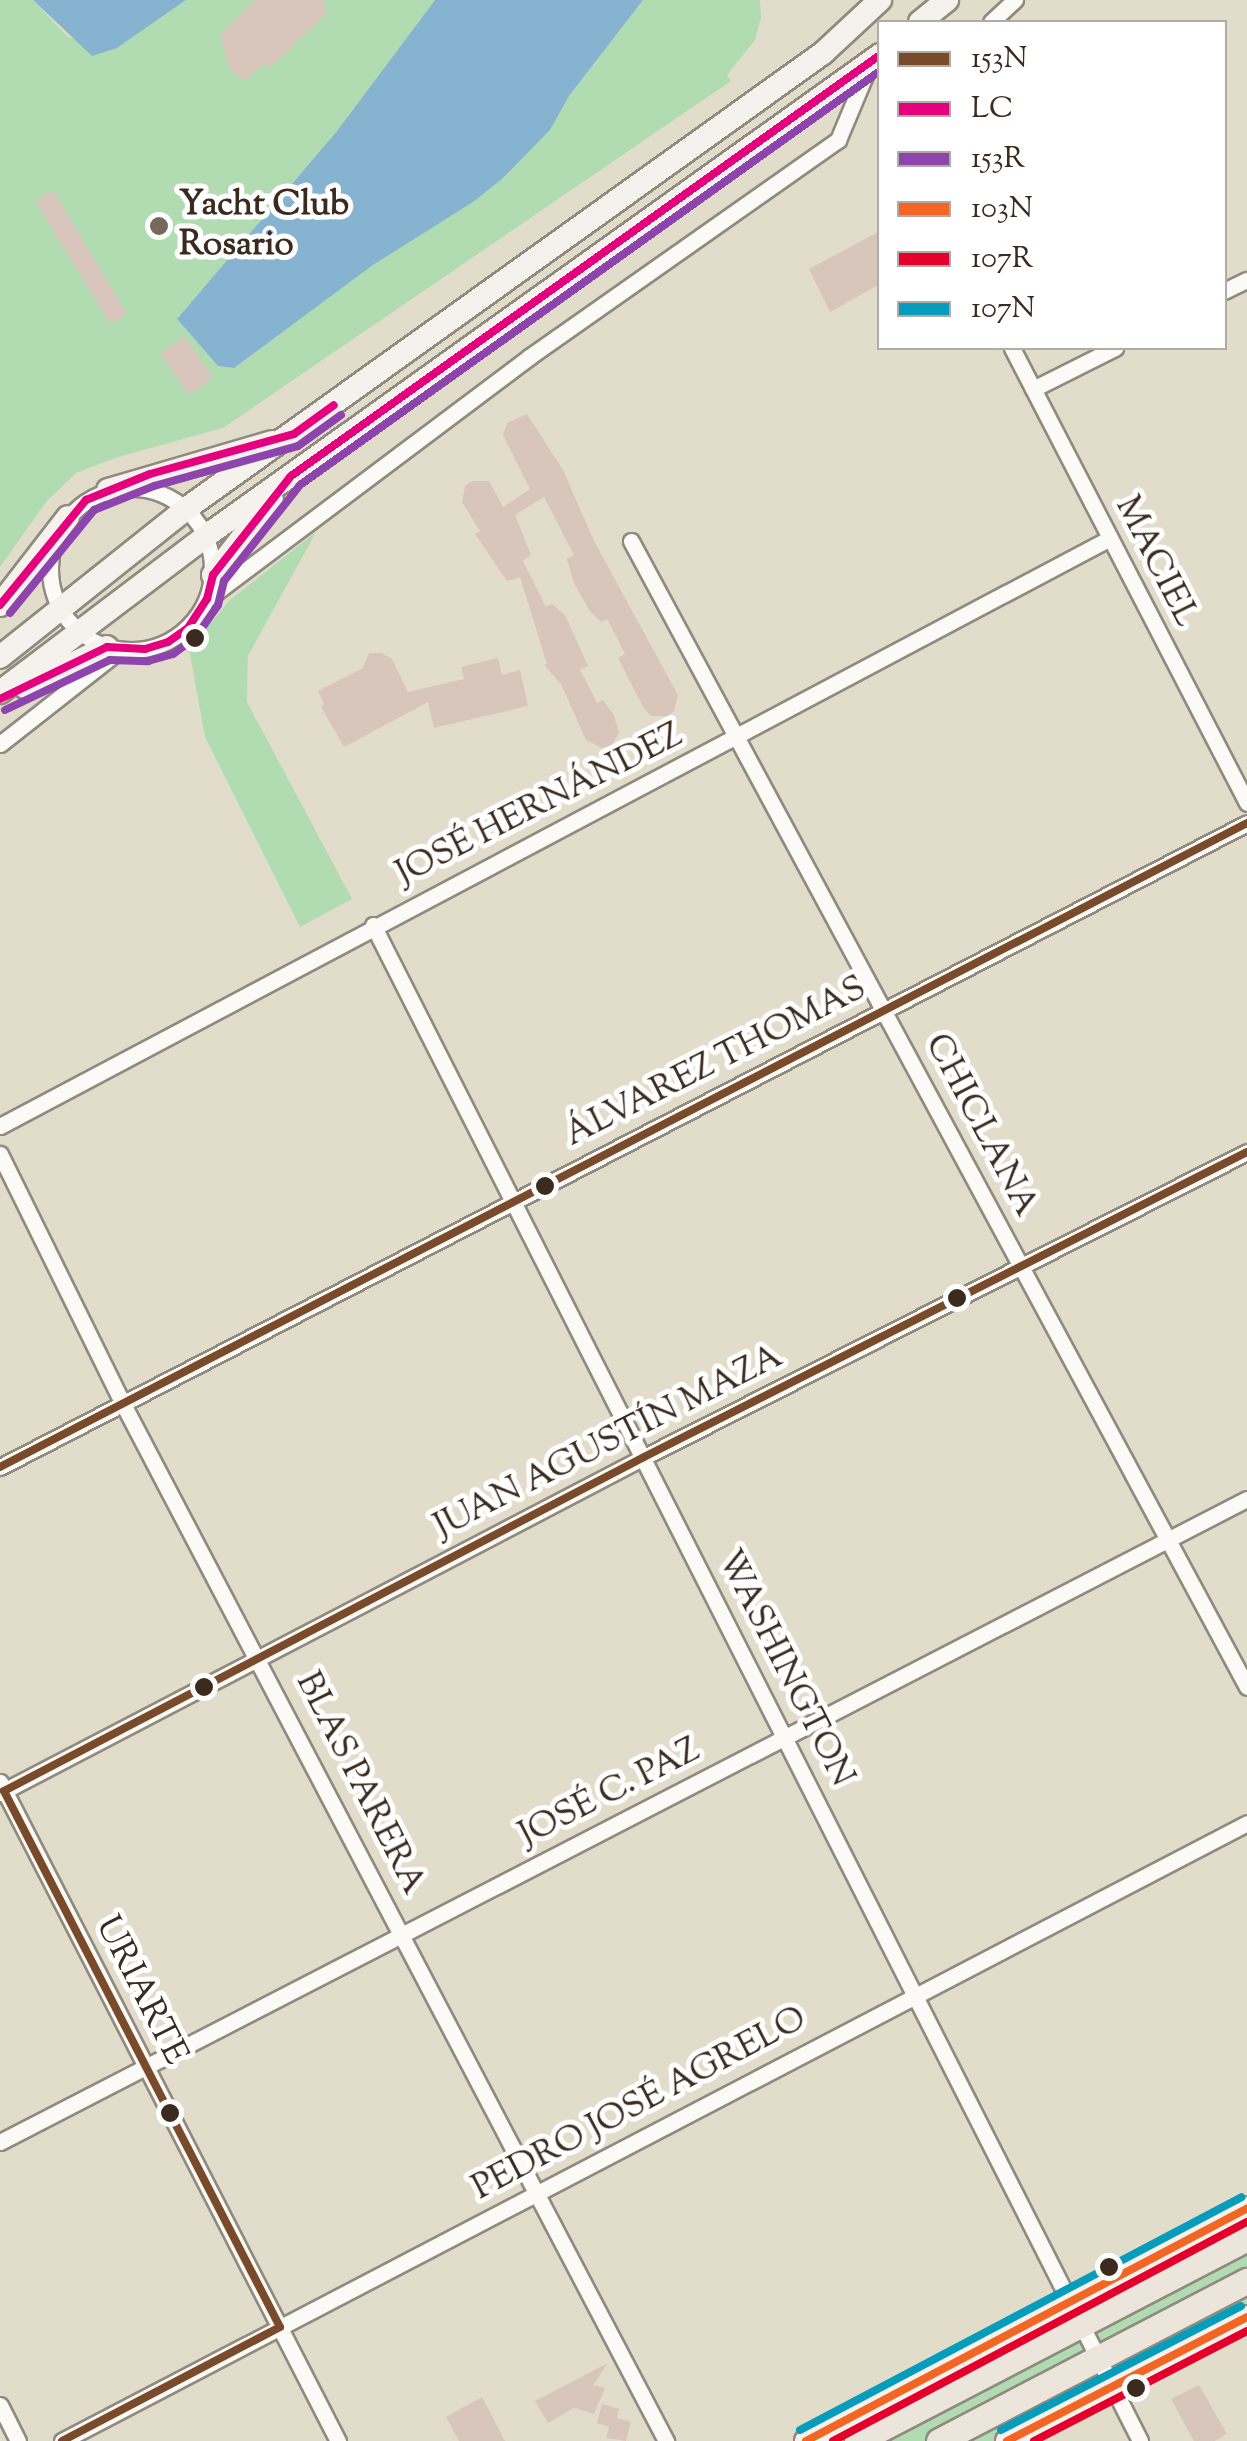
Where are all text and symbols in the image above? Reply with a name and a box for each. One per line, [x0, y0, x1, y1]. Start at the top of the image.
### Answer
legend [877, 20, 1227, 350]
text: 153N [971, 38, 1028, 81]
text: LC [971, 88, 1013, 131]
text: 153R [971, 138, 1025, 181]
place label: Yacht Club Rosario [179, 185, 349, 267]
text: 103N [971, 188, 1033, 231]
marker: Yacht Club Rosario [148, 215, 170, 237]
text: 107R [971, 238, 1033, 281]
text: 107N [971, 288, 1035, 331]
street label: MACIEL [1104, 490, 1206, 634]
unlabelled marker [185, 628, 205, 648]
street label: JOSÉ HERNÁNDEZ [390, 716, 690, 896]
street label: ÁLVAREZ THOMAS [558, 969, 874, 1157]
street label: CHICLANA [914, 1027, 1046, 1225]
unlabelled marker [535, 1176, 555, 1196]
unlabelled marker [947, 1288, 967, 1308]
street label: JUAN AGUSTÍN MAZA [428, 1337, 790, 1549]
street label: WASHINGTON [706, 1544, 862, 1794]
street label: BLAS PARERA [285, 1666, 433, 1902]
unlabelled marker [194, 1677, 214, 1697]
street label: JOSÉ C. PAZ [513, 1731, 707, 1857]
street label: URIARTE [85, 1910, 195, 2072]
street label: PEDRO JOSÉ AGRELO [466, 1999, 814, 2211]
unlabelled marker [160, 2103, 180, 2123]
unlabelled marker [1099, 2257, 1119, 2277]
unlabelled marker [1126, 2378, 1146, 2398]

